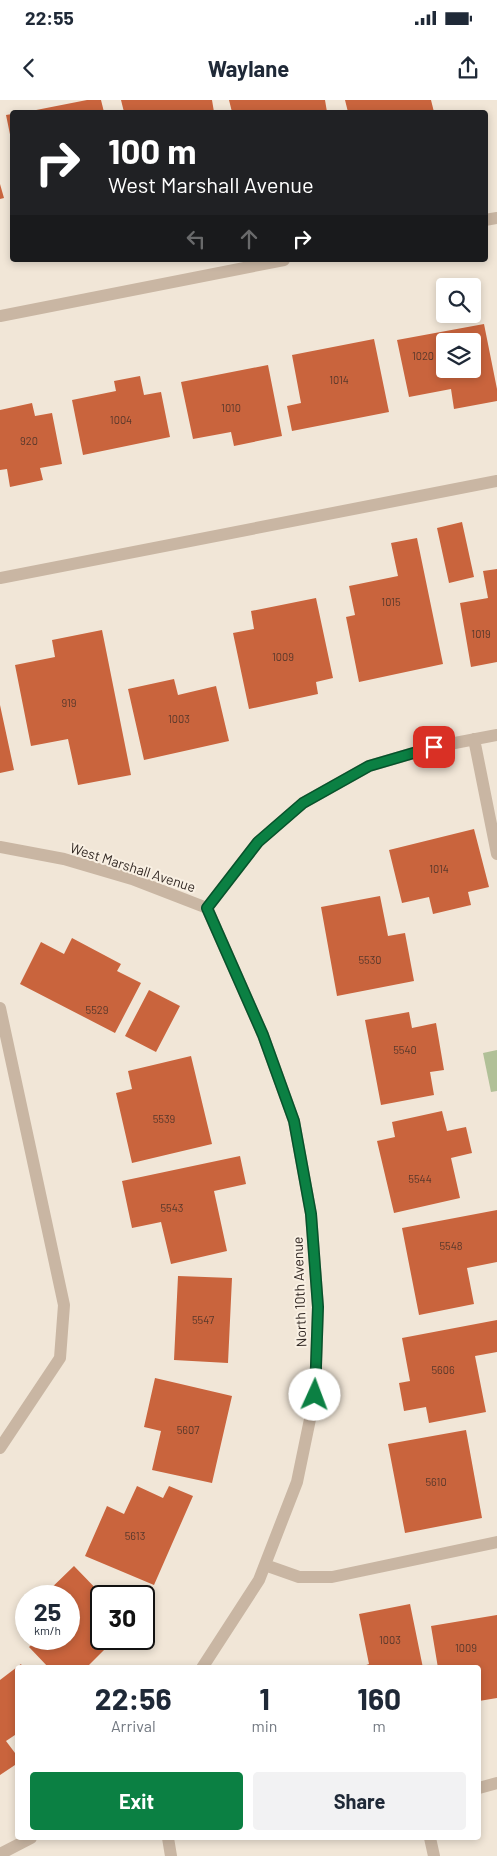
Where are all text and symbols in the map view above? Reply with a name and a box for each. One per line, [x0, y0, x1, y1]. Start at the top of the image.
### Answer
text: 22:55 [25, 6, 74, 29]
icon: back [15, 54, 43, 82]
icon: share [454, 54, 482, 82]
text: Waylane [208, 55, 289, 81]
text: 100 m [108, 129, 197, 171]
icon: right [25, 130, 90, 195]
text: West Marshall Avenue [108, 171, 314, 197]
icon: left [182, 225, 210, 253]
icon: ahead [235, 225, 263, 253]
icon: right [288, 225, 316, 253]
map controls [436, 278, 481, 378]
button: search [436, 278, 481, 323]
button: layers [436, 333, 481, 378]
house number: 1020 [412, 349, 434, 362]
house number: 1014 [329, 373, 349, 386]
house number: 1010 [221, 401, 241, 414]
house number: 1004 [110, 413, 132, 426]
house number: 920 [20, 434, 38, 447]
house number: 1015 [381, 595, 401, 608]
house number: 1019 [471, 627, 491, 640]
house number: 1009 [272, 650, 294, 663]
house number: 919 [61, 696, 77, 709]
house number: 1003 [168, 712, 190, 725]
pin [413, 726, 455, 768]
icon: arrive [420, 733, 448, 761]
street label: West Marshall Avenue [68, 839, 198, 895]
house number: 1014 [429, 862, 449, 875]
house number: 5530 [358, 953, 382, 966]
house number: 5529 [86, 1003, 109, 1016]
house number: 5540 [393, 1043, 417, 1056]
house number: 5539 [153, 1112, 176, 1125]
house number: 5544 [408, 1172, 432, 1185]
house number: 5543 [160, 1201, 184, 1214]
street label: North 10th Avenue [289, 1236, 309, 1348]
house number: 5548 [439, 1239, 463, 1252]
house number: 5547 [192, 1313, 214, 1326]
house number: 5606 [431, 1363, 455, 1376]
position arrow [288, 1368, 340, 1420]
house number: 5607 [177, 1423, 199, 1436]
house number: 5610 [425, 1475, 447, 1488]
house number: 5613 [125, 1529, 145, 1542]
speed limit sign: 30 [90, 1585, 155, 1650]
text: 25 [34, 1596, 61, 1626]
text: km/h [34, 1623, 61, 1637]
house number: 1003 [379, 1633, 401, 1646]
house number: 1009 [455, 1641, 477, 1654]
text: 22:56 [95, 1680, 172, 1716]
text: 1 [259, 1680, 270, 1716]
text: 160 [357, 1680, 401, 1716]
text: Arrival [111, 1716, 156, 1735]
text: min [252, 1716, 277, 1735]
text: m [373, 1716, 386, 1735]
button: Exit [30, 1772, 243, 1830]
button: Share [253, 1772, 466, 1830]

